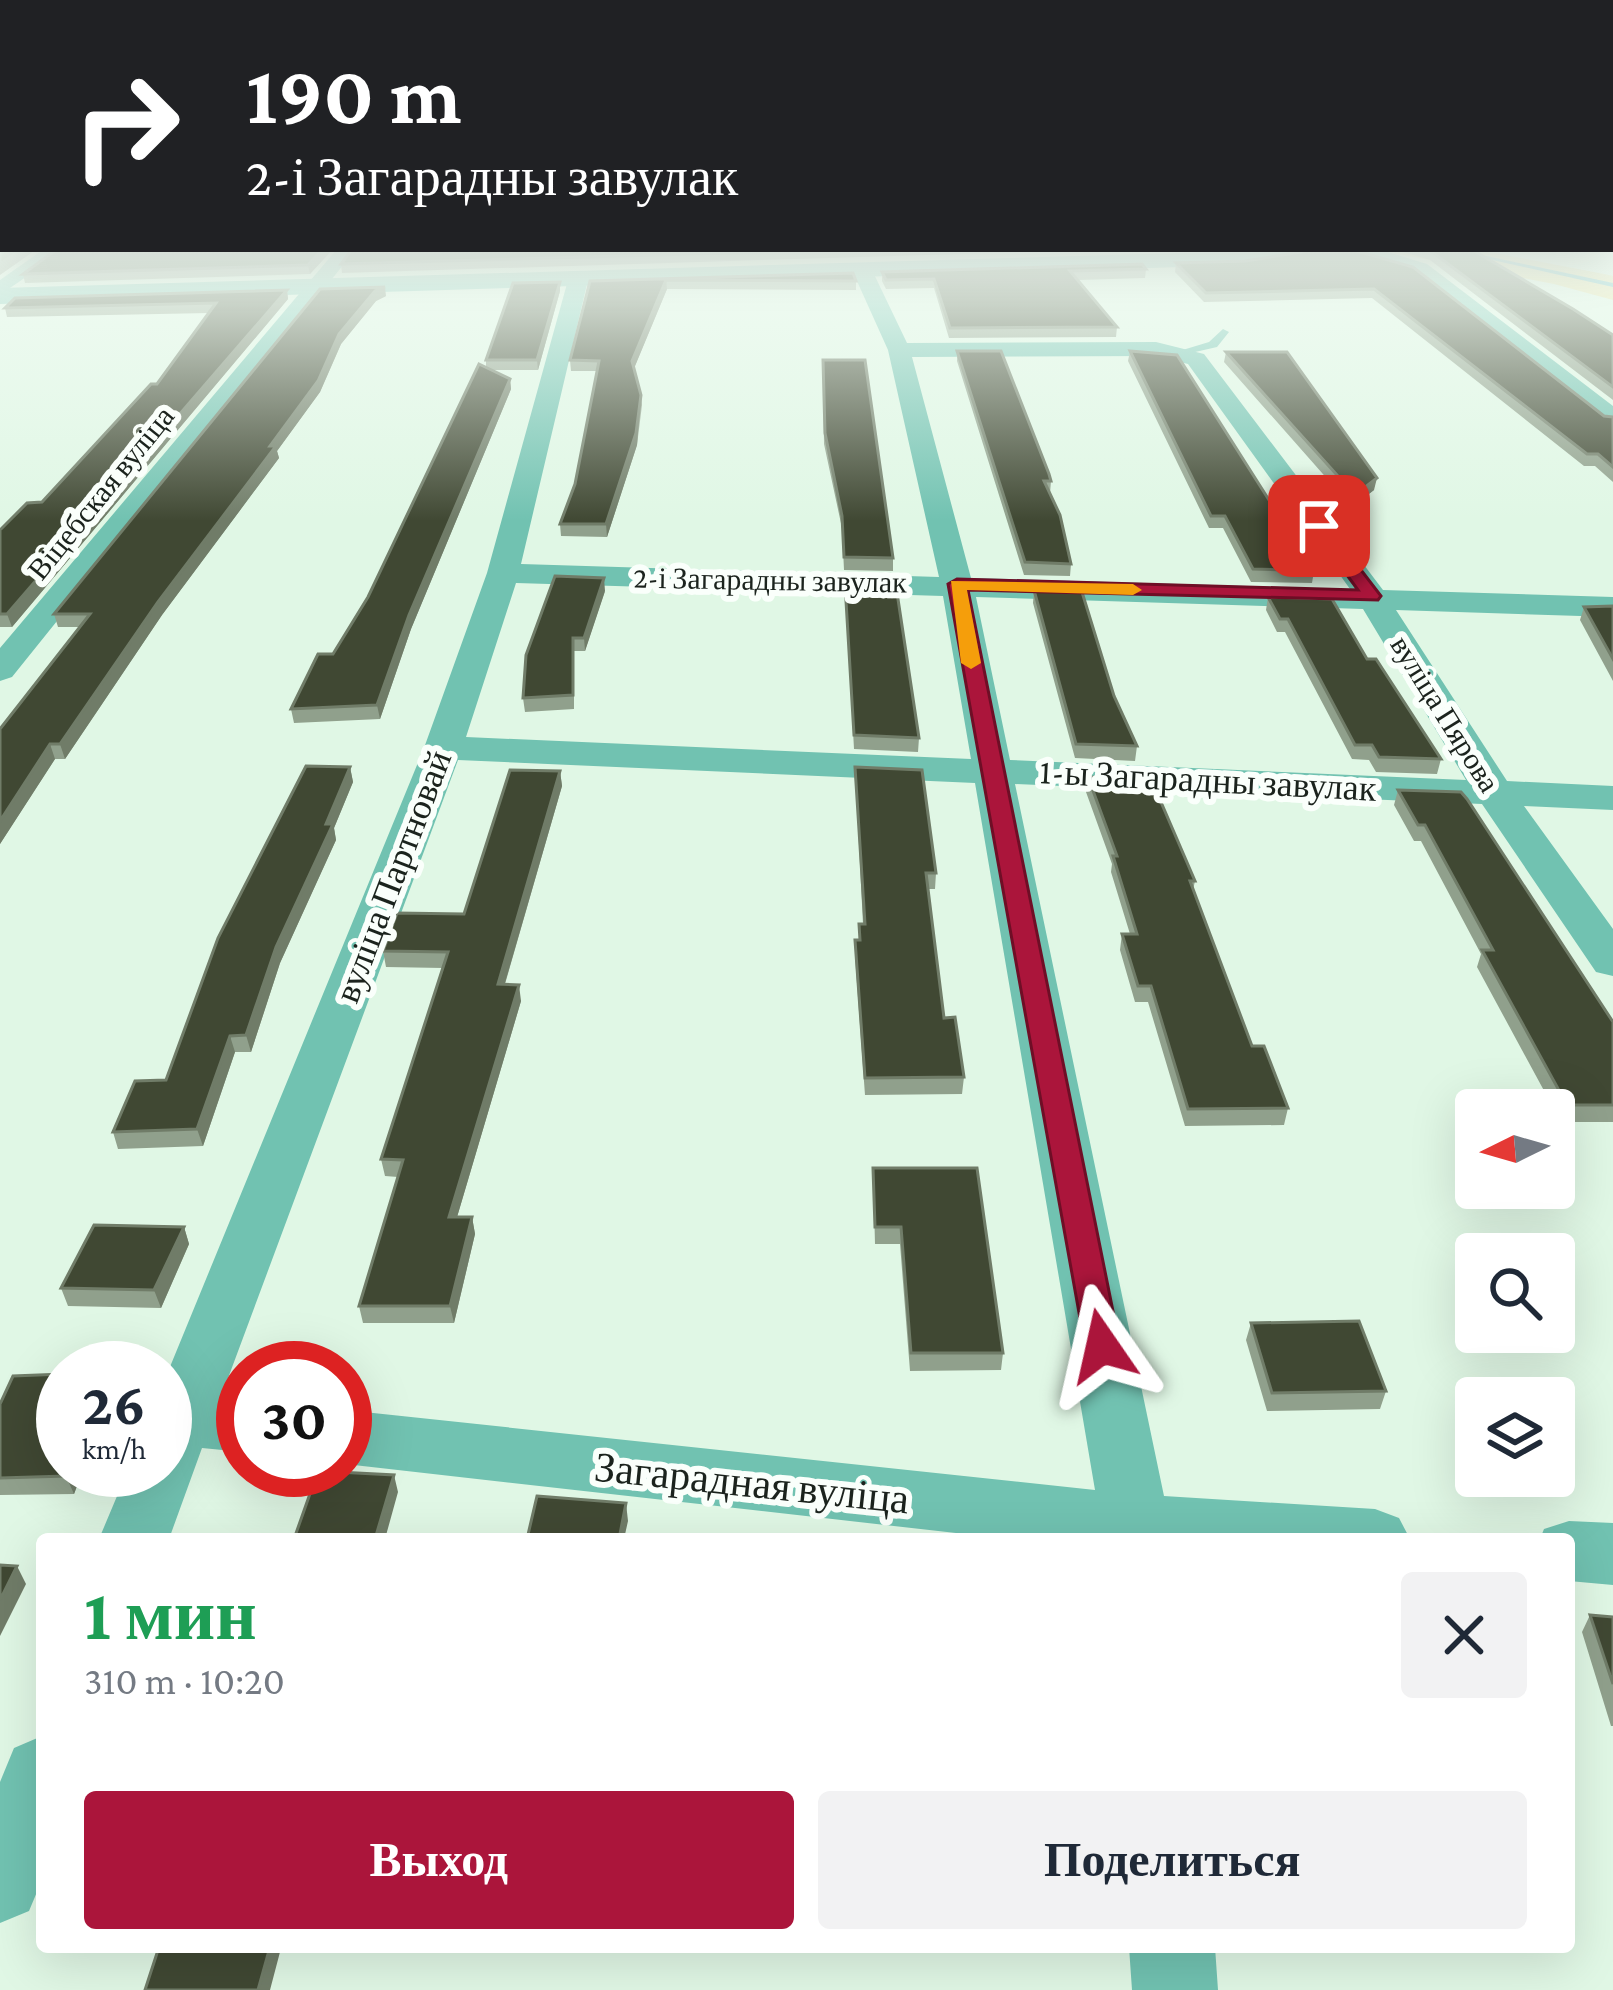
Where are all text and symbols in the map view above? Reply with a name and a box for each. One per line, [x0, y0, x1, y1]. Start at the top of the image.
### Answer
icon: right [48, 48, 204, 204]
text: 190 m [246, 48, 462, 141]
text: 2-і Загарадны завулак [246, 147, 738, 207]
street label: Віцебская вуліца [21, 400, 180, 586]
pin [1268, 475, 1370, 577]
icon: arrive [1286, 493, 1352, 559]
street label: 2-і Загарадны завулак [633, 561, 907, 598]
street label: вуліца Пярова [1384, 630, 1506, 798]
street label: вуліца Партновай [327, 745, 459, 1008]
street label: 1-ы Загарадны завулак [1039, 751, 1378, 809]
north arrow [1455, 1089, 1575, 1209]
map controls [1455, 1089, 1575, 1497]
button: search [1455, 1233, 1575, 1353]
position arrow [1039, 1283, 1165, 1409]
speed limit sign: 30 [216, 1341, 372, 1497]
text: 26 [82, 1370, 146, 1437]
button: layers [1455, 1377, 1575, 1497]
text: km/h [82, 1432, 146, 1465]
street label: Загарадная вуліца [592, 1443, 912, 1522]
button: close [1401, 1572, 1527, 1698]
text: 1 мин [84, 1574, 257, 1654]
text: 310 m · 10:20 [84, 1659, 285, 1702]
button: Выход [84, 1791, 794, 1929]
button: Поделиться [818, 1791, 1527, 1929]

